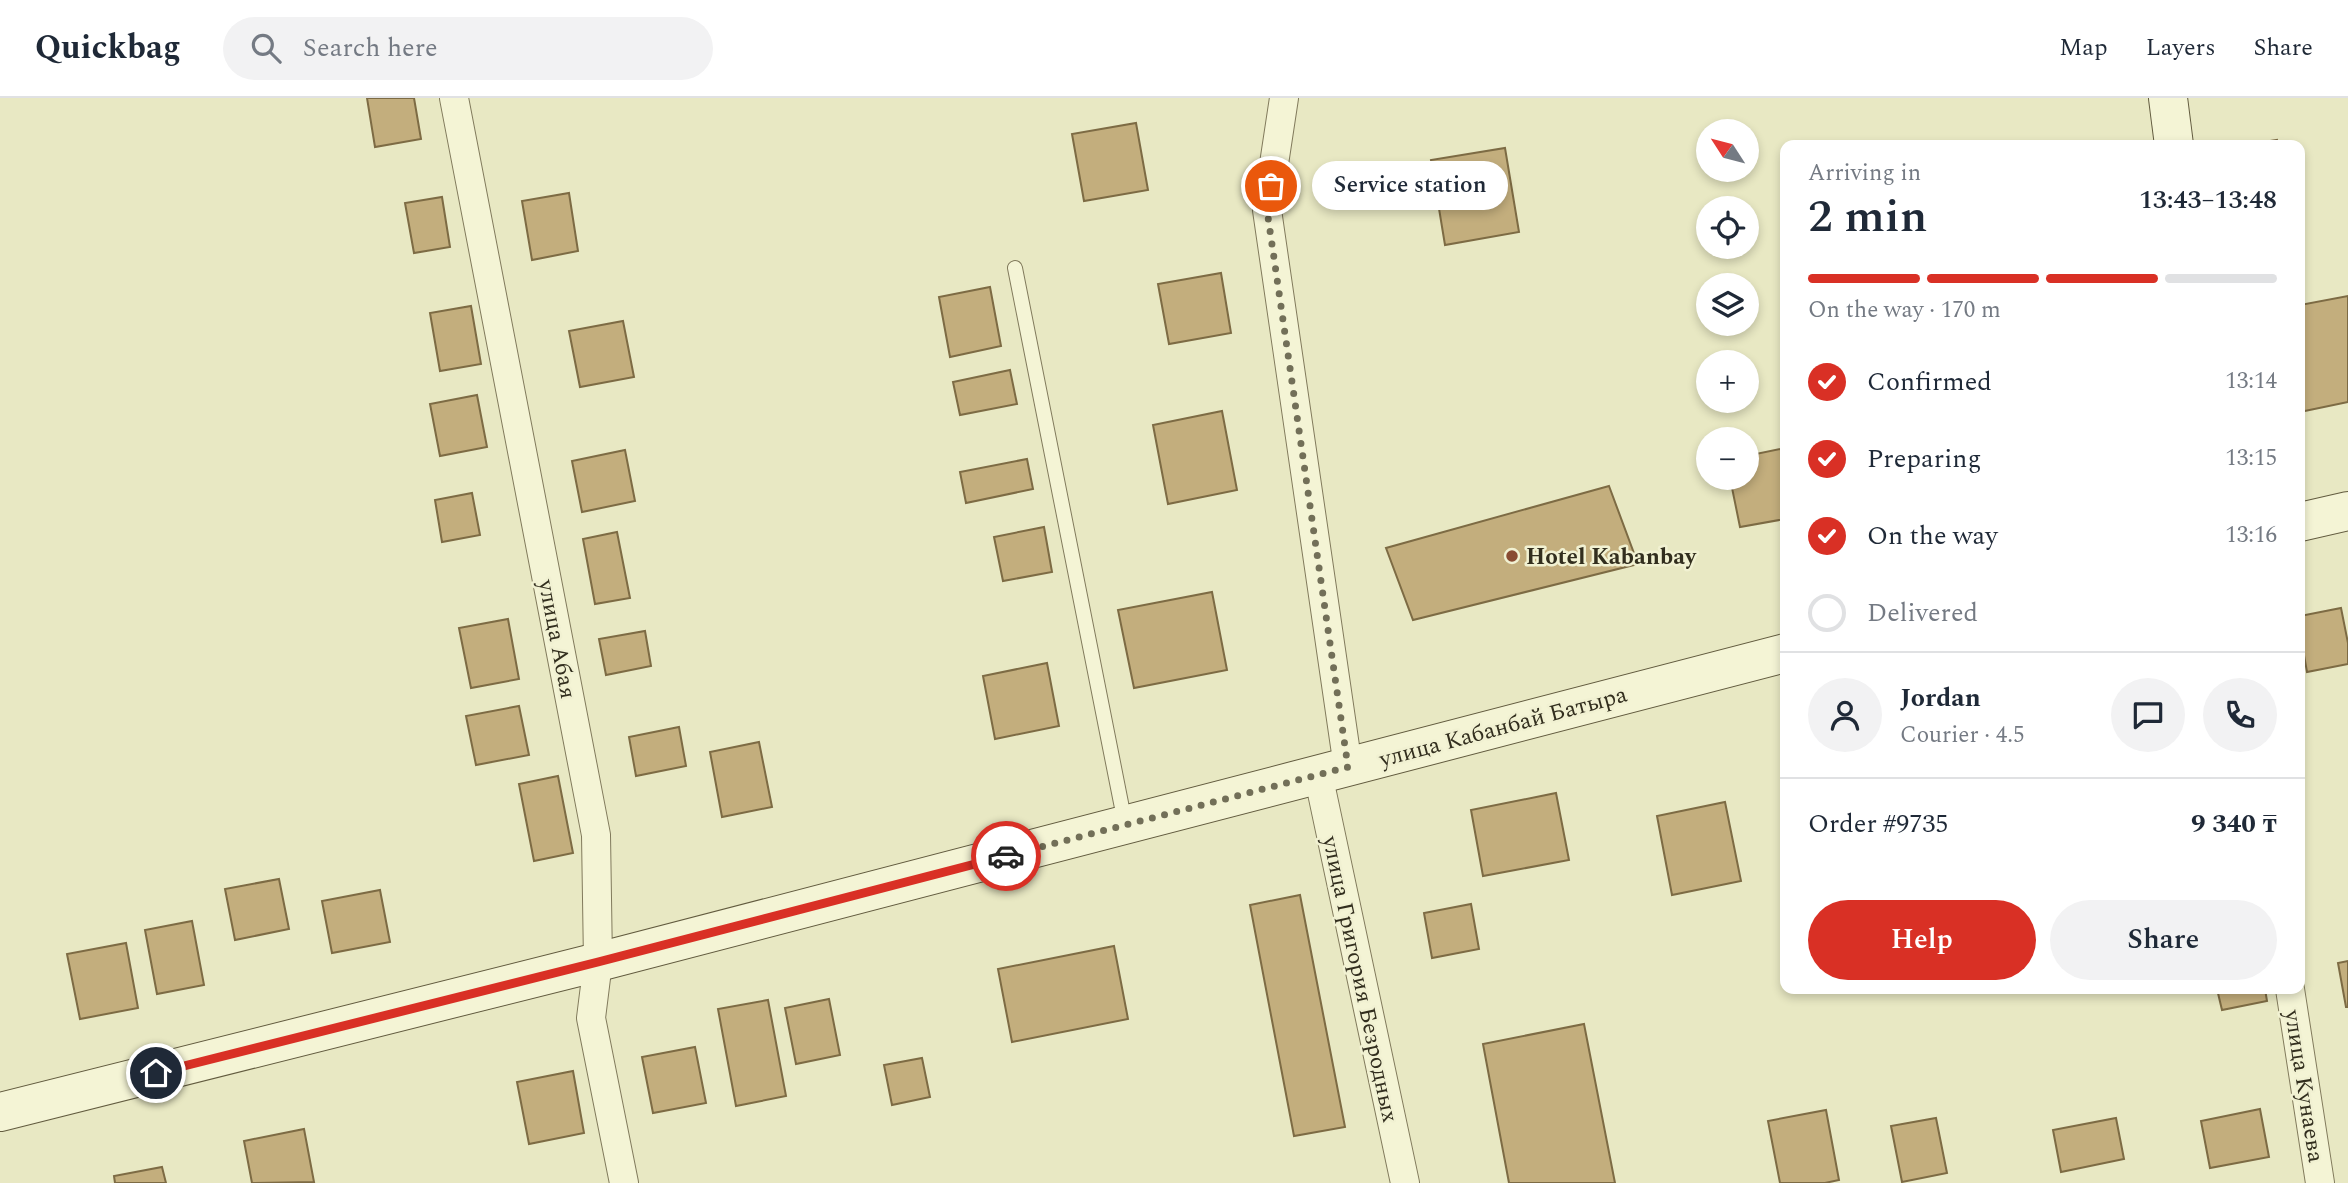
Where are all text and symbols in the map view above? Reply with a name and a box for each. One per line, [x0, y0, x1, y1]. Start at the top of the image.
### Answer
search box [223, 17, 713, 80]
text: Quickbag [35, 23, 181, 73]
text: Search here [303, 28, 438, 68]
icon: search [247, 29, 285, 67]
text: Map [2059, 30, 2108, 66]
text: Layers [2146, 30, 2216, 66]
text: Share [2254, 30, 2313, 66]
north arrow [1696, 119, 1759, 182]
map controls [1696, 119, 1759, 490]
pin [1241, 156, 1301, 216]
text: Arriving in [1808, 156, 1921, 191]
callout: Service station [1313, 162, 1509, 210]
icon: bag [1252, 167, 1290, 205]
text: Service station [1334, 168, 1487, 203]
text: 13:43–13:48 [2139, 180, 2277, 220]
text: 2 min [1808, 182, 1927, 252]
button: locate [1696, 196, 1759, 259]
button: layers [1696, 273, 1759, 336]
text: On the way · 170 m [1808, 293, 2001, 328]
button: + [1696, 350, 1759, 413]
text: Confirmed [1867, 362, 1992, 402]
icon: check [1808, 363, 1846, 401]
text: 13:14 [2225, 364, 2277, 399]
button: − [1696, 427, 1759, 490]
text: Preparing [1867, 439, 1981, 479]
icon: check [1808, 440, 1846, 478]
text: 13:15 [2225, 441, 2277, 476]
text: On the way [1867, 516, 1998, 556]
icon: check [1808, 517, 1846, 555]
text: 13:16 [2225, 518, 2277, 553]
place label: Hotel Kabanbay [1526, 540, 1697, 575]
marker: Hotel Kabanbay [1504, 548, 1520, 564]
street label: улица Абая [528, 576, 585, 702]
text: Delivered [1867, 593, 1978, 633]
street label: улица Кабанбай Батыра [1375, 677, 1631, 778]
button: person [1808, 678, 1882, 752]
text: Jordan [1900, 678, 1981, 718]
button: chat [2111, 678, 2185, 752]
button: phone [2203, 678, 2277, 752]
text: Courier · 4.5 [1900, 718, 2025, 753]
text: Order #9735 [1808, 804, 1948, 844]
text: 9 340 ₸ [2191, 804, 2277, 844]
courier [971, 821, 1041, 891]
street label: улица Григория Безродных [1312, 832, 1407, 1126]
icon: car [987, 837, 1025, 875]
button: Help [1808, 900, 2036, 980]
button: Share [2050, 900, 2277, 980]
street label: улица Кунаева [2274, 1006, 2333, 1165]
pin [126, 1043, 186, 1103]
icon: home [137, 1054, 175, 1092]

